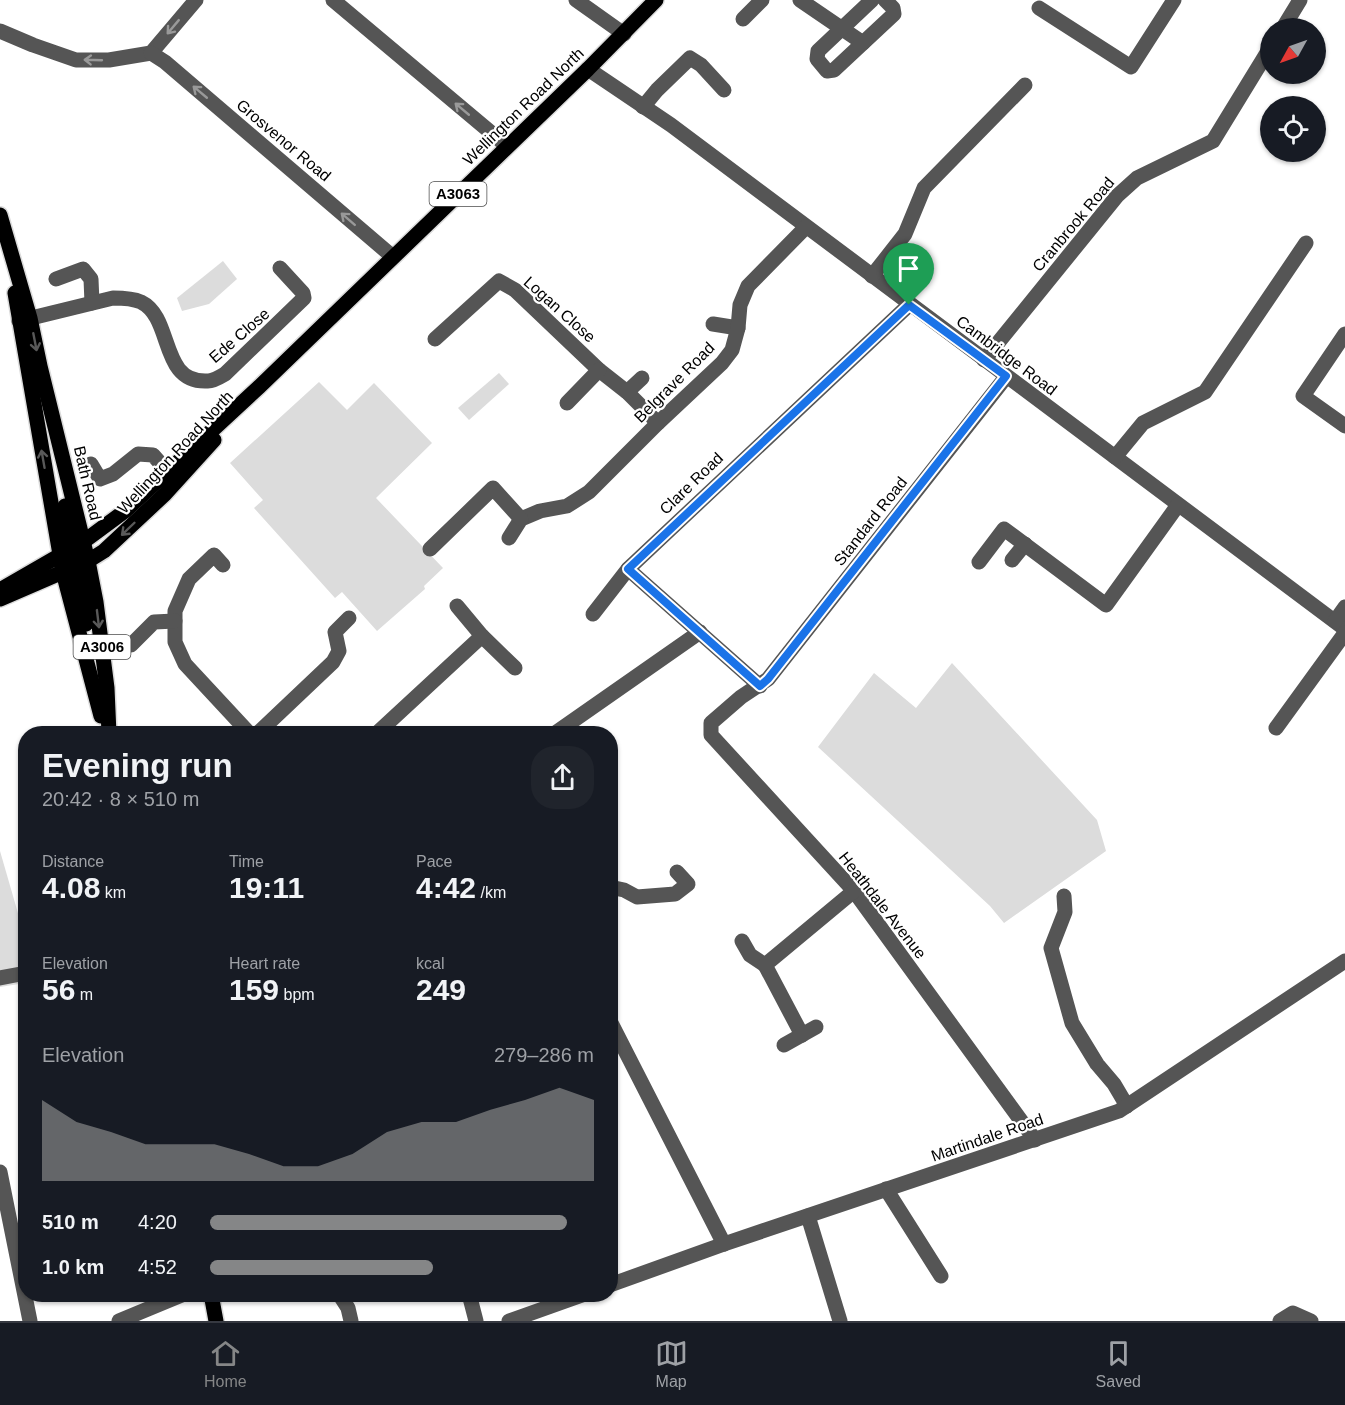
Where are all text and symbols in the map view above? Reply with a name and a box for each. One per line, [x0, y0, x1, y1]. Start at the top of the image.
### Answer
north arrow [1260, 18, 1326, 84]
map controls [1260, 18, 1326, 162]
one-way arrow [167, 19, 180, 35]
street label: Wellington Road North [460, 44, 587, 168]
one-way arrow [84, 54, 104, 66]
one-way arrow [193, 85, 208, 99]
street label: Grosvenor Road [233, 96, 334, 185]
button: locate [1260, 96, 1326, 162]
one-way arrow [454, 102, 470, 115]
street label: Cranbrook Road [1029, 174, 1118, 275]
road number: A3063 [430, 182, 486, 206]
one-way arrow [340, 212, 356, 225]
pin [883, 243, 934, 305]
icon: arrive [892, 252, 925, 285]
street label: Logan Close [521, 273, 599, 346]
street label: Ede Close [206, 305, 273, 366]
street label: Cambridge Road [953, 312, 1060, 399]
one-way arrow [30, 332, 41, 352]
street label: Belgrave Road [631, 339, 718, 426]
street label: Wellington Road North [114, 388, 236, 517]
street label: Bath Road [71, 444, 104, 522]
street label: Clare Road [656, 449, 726, 518]
one-way arrow [37, 450, 48, 470]
street label: Standard Road [831, 474, 910, 569]
one-way arrow [121, 522, 136, 536]
one-way arrow [93, 608, 104, 628]
road number: A3006 [74, 635, 130, 659]
button: share [531, 746, 594, 809]
text: Evening run [42, 747, 233, 784]
text: 20:42 · 8 × 510 m [42, 788, 199, 810]
street label: Heathdale Avenue [836, 849, 930, 962]
text: Distance [42, 853, 104, 870]
text: Time [229, 853, 264, 870]
text: Pace [416, 853, 452, 870]
text: 4.08 [42, 871, 100, 904]
text: 19:11 [229, 871, 304, 904]
text: 4:42 [416, 871, 476, 904]
text: km [100, 884, 126, 901]
text: /km [476, 884, 506, 901]
text: Elevation [42, 955, 108, 972]
text: Heart rate [229, 955, 300, 972]
text: kcal [416, 955, 444, 972]
text: 56 [42, 973, 75, 1006]
text: 159 [229, 973, 279, 1006]
text: 249 [416, 973, 466, 1006]
text: m [75, 986, 93, 1003]
text: bpm [279, 986, 315, 1003]
text: Elevation [42, 1044, 124, 1066]
text: 279–286 m [494, 1044, 594, 1066]
street label: Martindale Road [929, 1110, 1045, 1165]
text: 510 m [42, 1211, 99, 1233]
text: 4:20 [138, 1211, 177, 1233]
text: 1.0 km [42, 1256, 104, 1278]
text: 4:52 [138, 1256, 177, 1278]
tab: Home [204, 1337, 247, 1391]
tab: Map [655, 1337, 688, 1391]
tab: Saved [1096, 1337, 1141, 1391]

